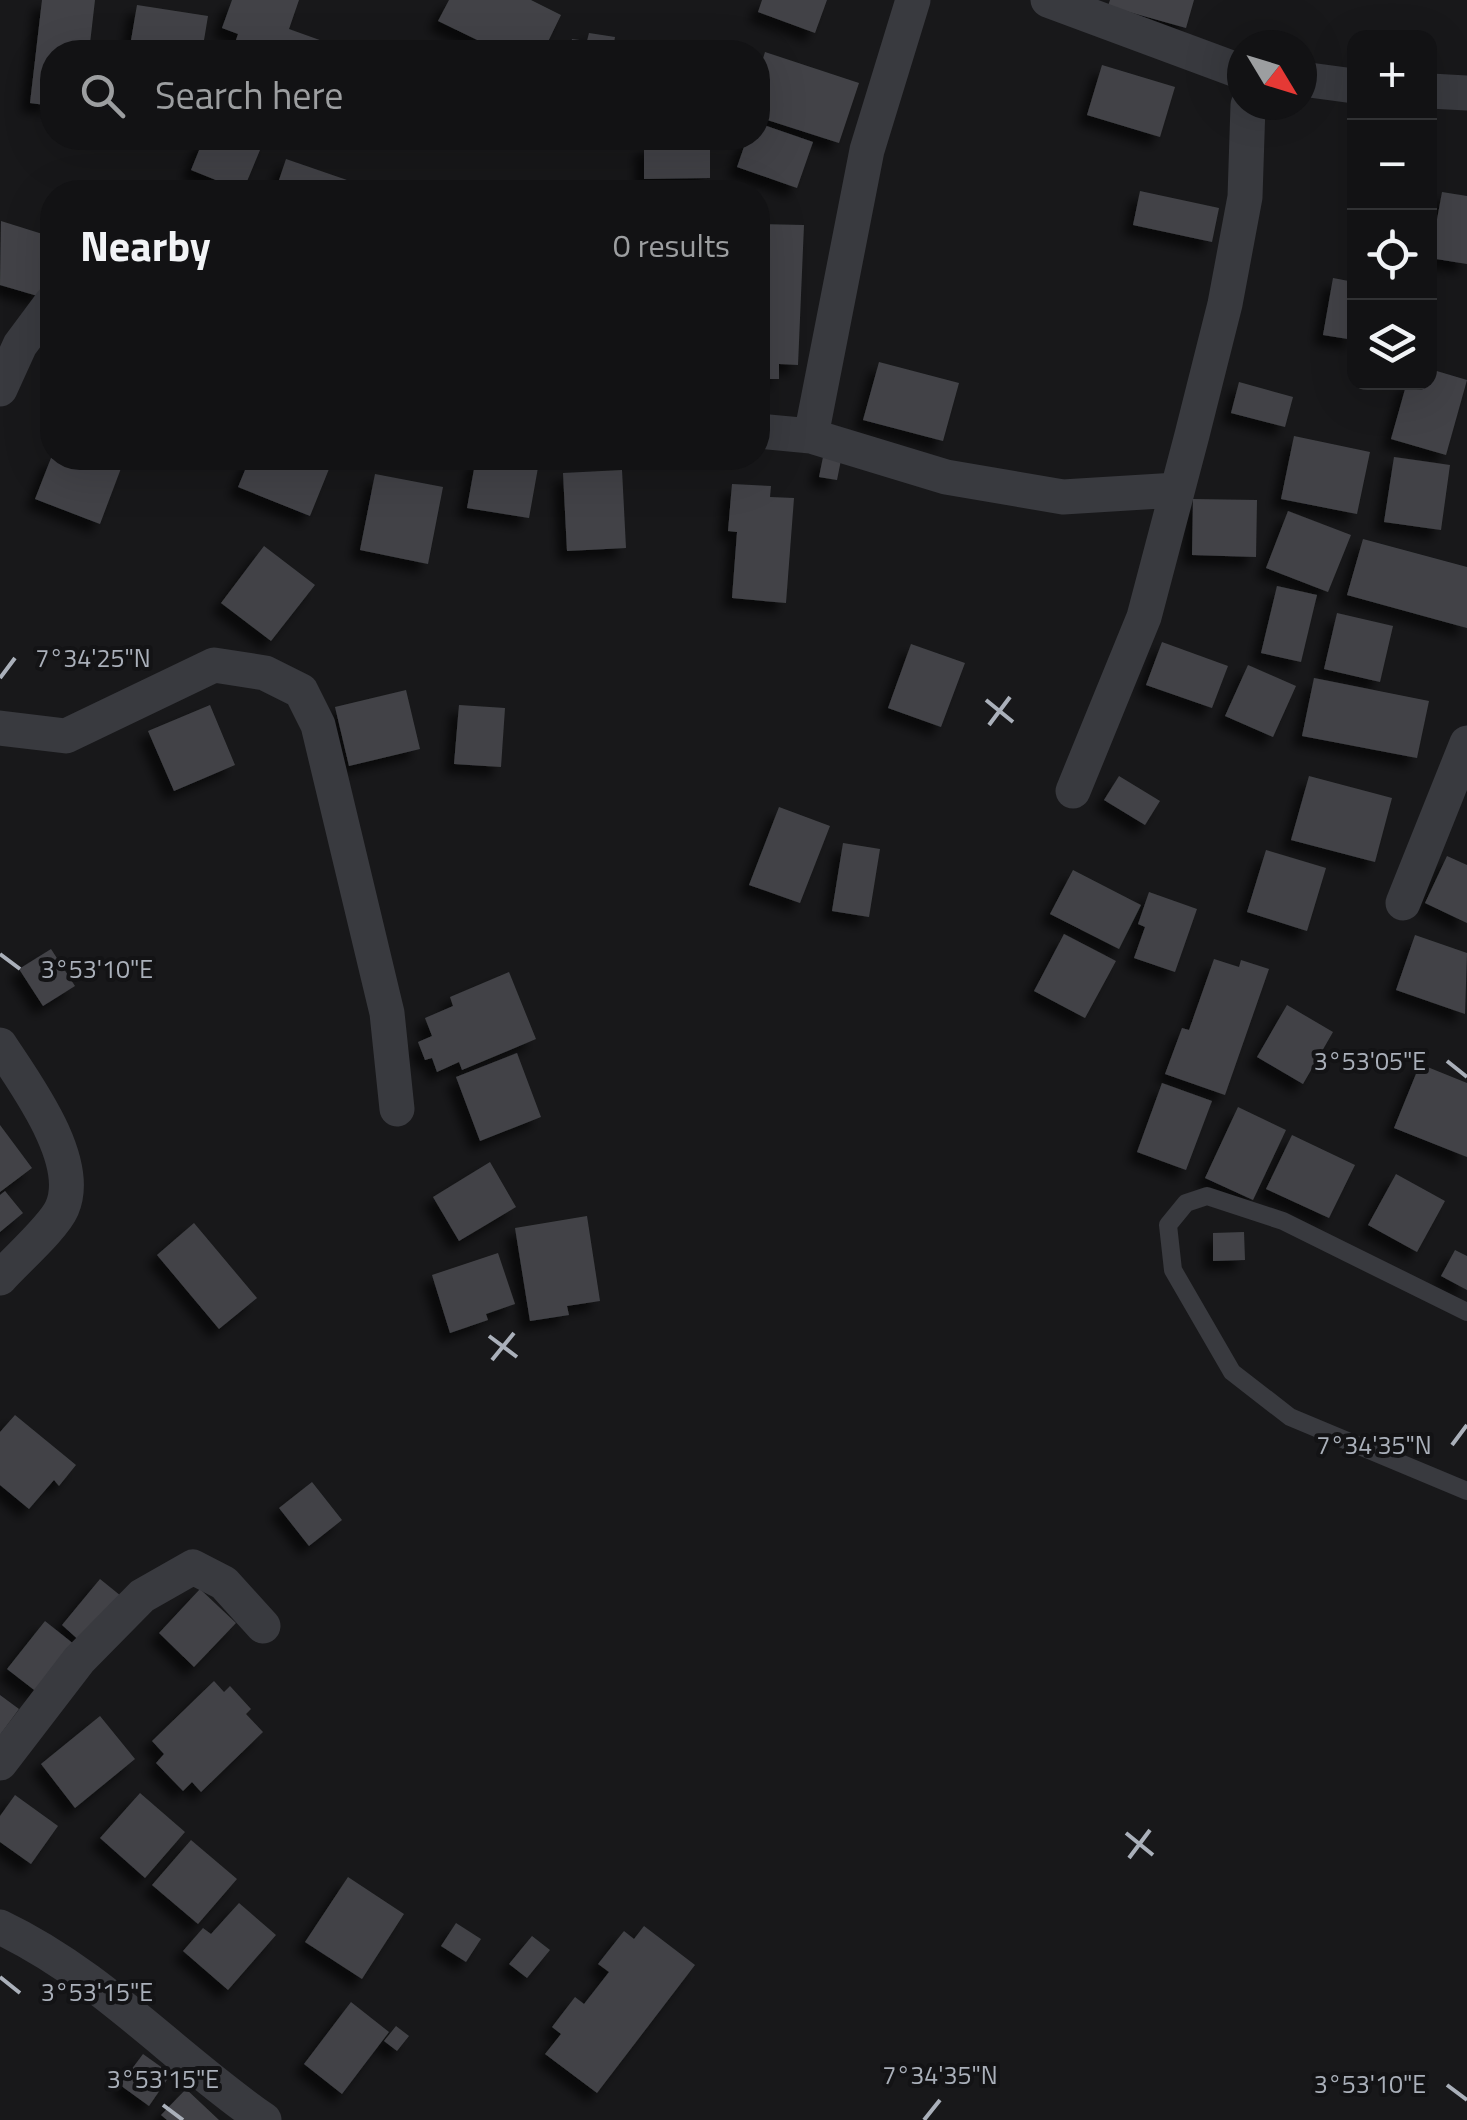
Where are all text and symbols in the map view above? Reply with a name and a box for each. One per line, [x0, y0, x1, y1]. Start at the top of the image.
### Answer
north arrow [1227, 30, 1317, 120]
map controls [1347, 30, 1437, 390]
button: + [1347, 30, 1437, 120]
search box [40, 40, 770, 150]
text: Search here [155, 66, 343, 124]
icon: search [75, 68, 130, 123]
button: − [1347, 120, 1437, 210]
button: locate [1347, 210, 1437, 300]
text: Nearby [80, 213, 211, 277]
text: 0 results [613, 221, 730, 269]
button: layers [1347, 300, 1437, 390]
text: 7°34'25"N [35, 639, 151, 677]
text: 3°53'10"E [41, 950, 153, 988]
text: 3°53'05"E [1314, 1042, 1426, 1080]
text: 7°34'35"N [1316, 1426, 1432, 1464]
text: 3°53'15"E [41, 1973, 153, 2011]
text: 7°34'35"N [882, 2056, 998, 2094]
text: 3°53'15"E [107, 2060, 219, 2098]
text: 3°53'10"E [1314, 2065, 1426, 2103]

